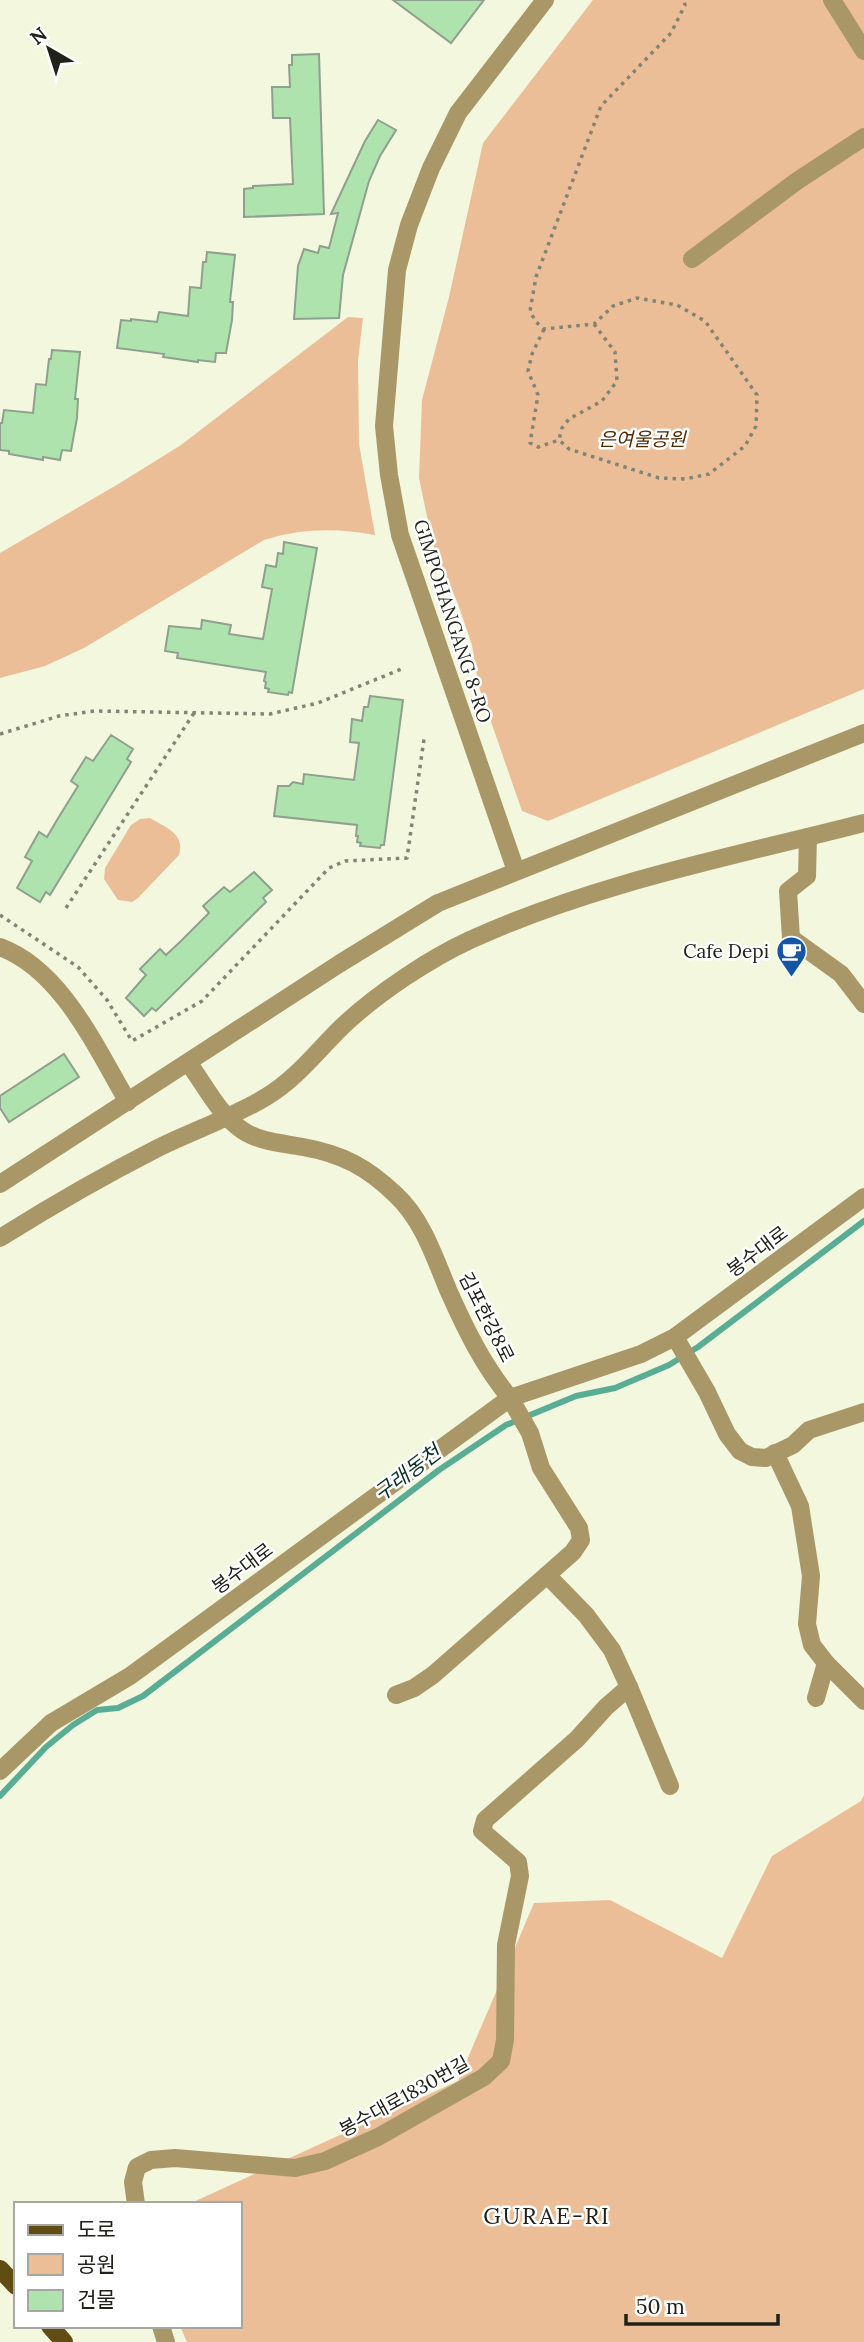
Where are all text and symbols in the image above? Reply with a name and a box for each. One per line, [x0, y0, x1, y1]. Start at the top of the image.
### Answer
north arrow [14, 14, 84, 84]
text: N [25, 22, 52, 50]
park label: 은여울공원 [598, 427, 687, 451]
street label: GIMPOHANGANG 8-RO [409, 516, 497, 726]
cafe icon: Cafe Depi [775, 934, 809, 978]
place label: Cafe Depi [683, 939, 769, 963]
street label: 봉수대로 [722, 1220, 792, 1282]
street label: 김포한강8로 [454, 1268, 520, 1366]
water label: 구래동천 [368, 1437, 448, 1507]
street label: 봉수대로 [207, 1537, 277, 1599]
street label: 봉수대로1830번길 [335, 2050, 473, 2142]
district label: GURAE-RI [483, 2201, 611, 2230]
legend [14, 2202, 242, 2328]
text: 도로 [77, 2216, 116, 2243]
text: 공원 [77, 2251, 116, 2278]
scale bar [626, 2282, 778, 2326]
text: 건물 [77, 2286, 116, 2313]
text: 50 m [636, 2293, 685, 2320]

